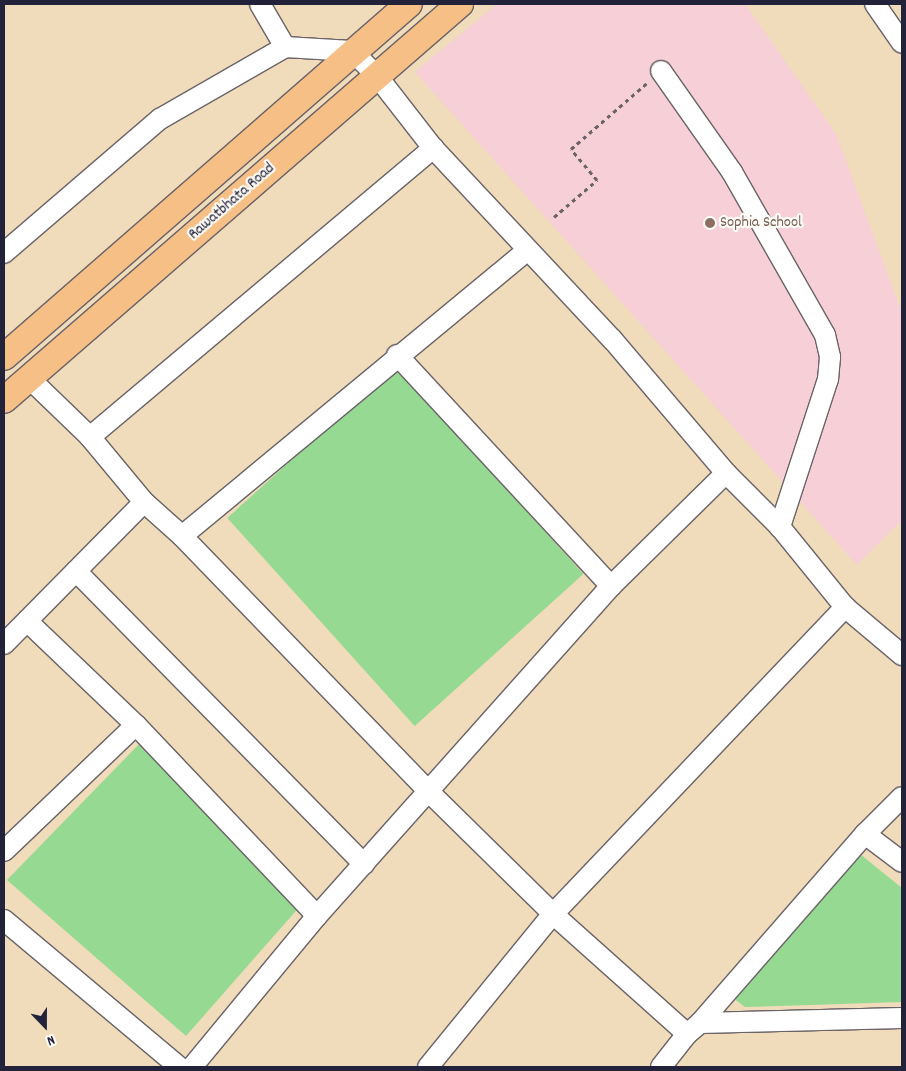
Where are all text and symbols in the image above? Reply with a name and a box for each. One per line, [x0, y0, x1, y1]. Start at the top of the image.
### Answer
street label: Rawatbhata Road [185, 159, 279, 245]
place label: Sophia School [720, 213, 802, 233]
marker: Sophia School [704, 217, 716, 229]
north arrow [20, 1001, 70, 1051]
text: N [44, 1029, 58, 1050]

